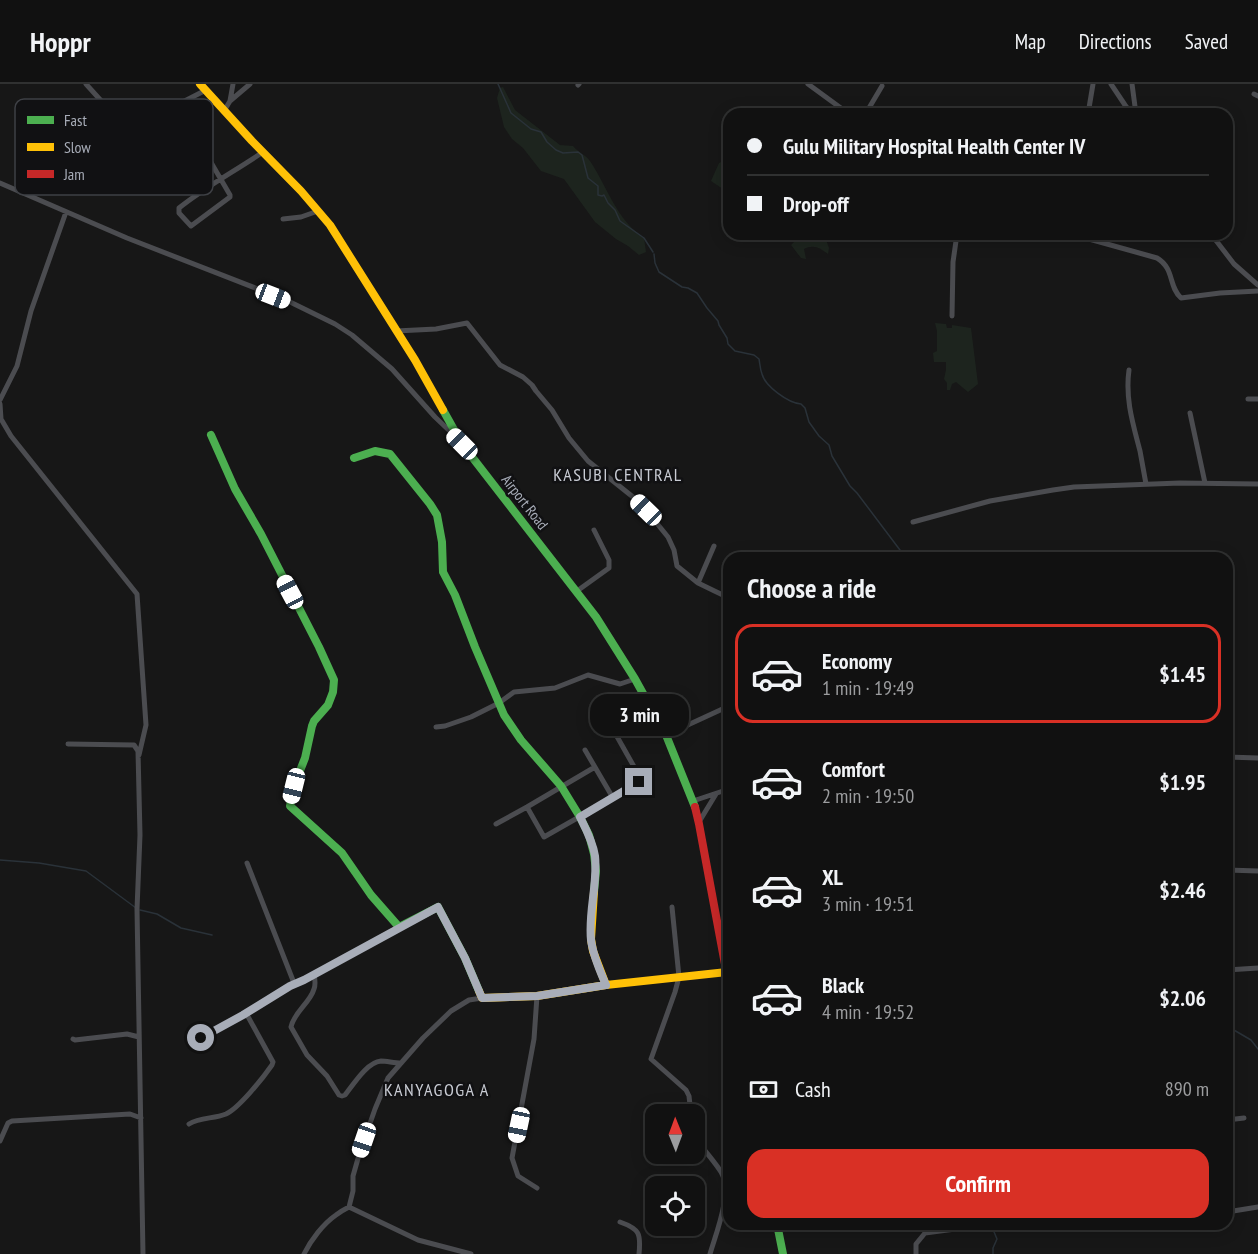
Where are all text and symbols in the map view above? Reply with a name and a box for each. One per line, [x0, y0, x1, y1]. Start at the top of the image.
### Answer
text: Hoppr [30, 23, 91, 60]
text: Map [1015, 28, 1046, 55]
text: Directions [1079, 28, 1152, 55]
text: Saved [1185, 28, 1228, 55]
legend [15, 99, 213, 195]
text: Fast [64, 110, 87, 130]
text: Gulu Military Hospital Health Center IV [783, 132, 1085, 160]
text: Slow [64, 137, 91, 157]
text: Jam [63, 164, 85, 184]
text: Drop-off [783, 190, 849, 218]
car [253, 281, 293, 311]
car [443, 425, 481, 463]
district label: KASUBI CENTRAL [553, 463, 683, 486]
street label: Airport Road [498, 471, 552, 533]
car [627, 491, 665, 529]
text: Choose a ride [747, 571, 876, 605]
car [274, 572, 306, 612]
icon: car [750, 647, 804, 701]
text: Economy [822, 647, 892, 675]
text: $1.45 [1159, 660, 1206, 688]
text: 1 min · 19:49 [822, 675, 914, 701]
callout: 3 min [590, 695, 688, 737]
text: 3 min [619, 702, 660, 728]
icon: car [750, 755, 804, 809]
text: Comfort [822, 755, 885, 783]
car [281, 766, 307, 806]
route end [625, 768, 652, 795]
text: $1.95 [1159, 768, 1206, 796]
text: 2 min · 19:50 [822, 783, 914, 809]
icon: car [750, 863, 804, 917]
text: XL [822, 863, 843, 891]
text: $2.46 [1159, 876, 1206, 904]
text: 3 min · 19:51 [822, 891, 914, 917]
icon: car [750, 971, 804, 1025]
text: Black [822, 971, 864, 999]
text: $2.06 [1159, 984, 1206, 1012]
text: 4 min · 19:52 [822, 999, 914, 1025]
route start [187, 1024, 214, 1051]
icon: cash [747, 1073, 780, 1106]
text: Cash [795, 1075, 831, 1103]
text: 890 m [1165, 1076, 1209, 1102]
district label: KANYAGOGA A [384, 1078, 490, 1101]
north arrow [645, 1104, 705, 1164]
map controls [645, 1104, 705, 1236]
car [506, 1106, 532, 1144]
car [350, 1120, 378, 1160]
button: Confirm [747, 1149, 1209, 1218]
button: locate [645, 1176, 705, 1236]

